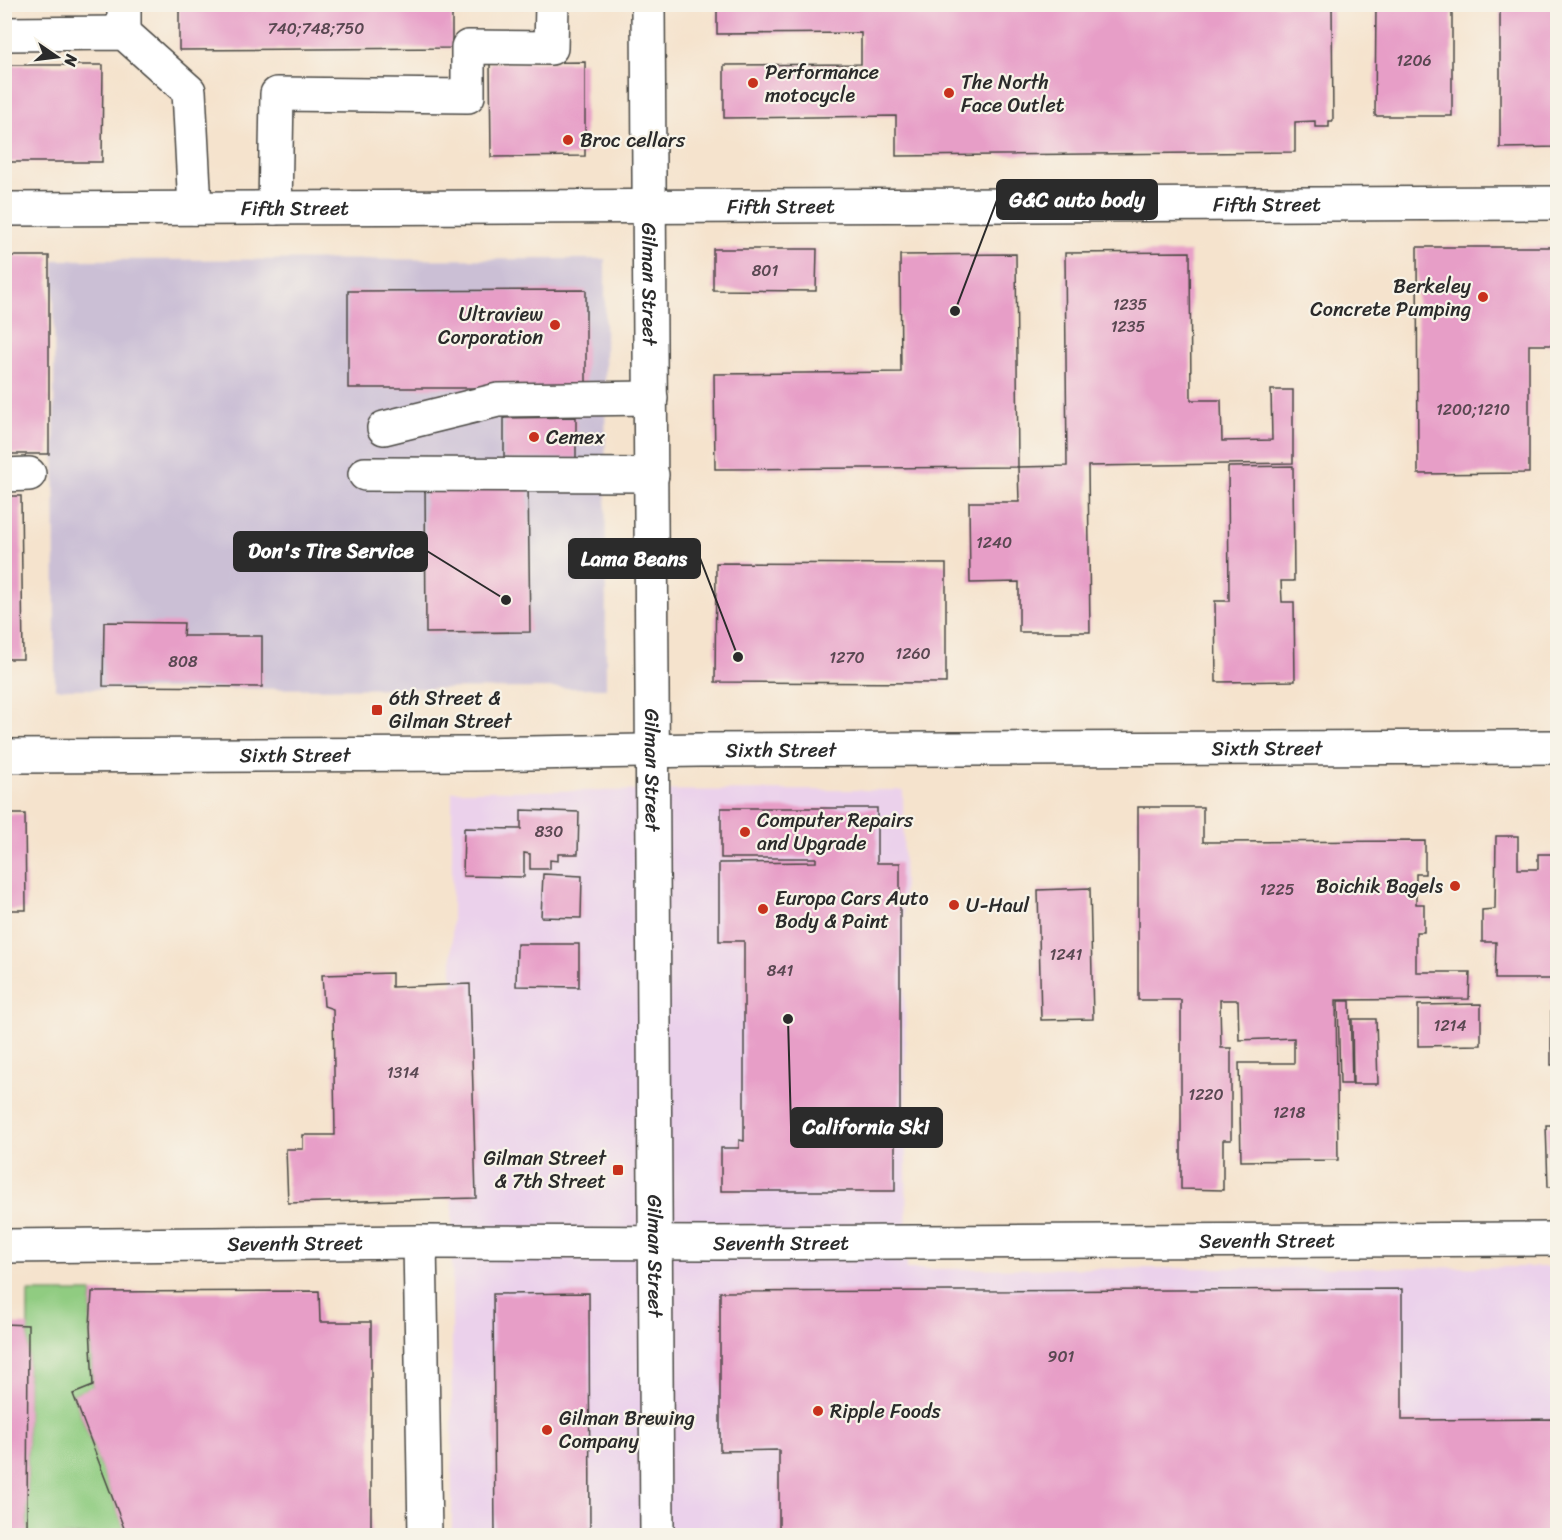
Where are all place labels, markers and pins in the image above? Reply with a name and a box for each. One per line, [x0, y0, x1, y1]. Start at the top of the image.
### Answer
place label: Performance motocycle [765, 55, 879, 113]
place label: The North Face Outlet [961, 65, 1065, 123]
marker: Performance motocycle [746, 76, 760, 90]
marker: The North Face Outlet [942, 86, 956, 100]
place label: Broc cellars [580, 123, 686, 158]
marker: Broc cellars [561, 133, 575, 147]
callout: G&C auto body [997, 180, 1157, 219]
place label: Berkeley Concrete Pumping [1310, 269, 1472, 327]
marker: Berkeley Concrete Pumping [1476, 290, 1490, 304]
place label: Ultraview Corporation [438, 297, 543, 355]
marker: Ultraview Corporation [548, 318, 562, 332]
place label: Cemex [546, 420, 605, 455]
marker: Cemex [527, 430, 541, 444]
callout: Don's Tire Service [234, 532, 427, 571]
callout: Lama Beans [569, 539, 700, 578]
place label: 6th Street & Gilman Street [389, 681, 513, 739]
marker: 6th Street & Gilman Street [370, 703, 384, 717]
place label: Computer Repairs and Upgrade [757, 803, 914, 861]
marker: Computer Repairs and Upgrade [738, 825, 752, 839]
place label: Boichik Bagels [1316, 869, 1444, 904]
marker: Boichik Bagels [1448, 879, 1462, 893]
place label: Europa Cars Auto Body & Paint [775, 881, 929, 939]
place label: U-Haul [966, 888, 1030, 923]
marker: U-Haul [947, 898, 961, 912]
marker: Europa Cars Auto Body & Paint [756, 902, 770, 916]
callout: California Ski [791, 1108, 942, 1147]
place label: Gilman Street & 7th Street [483, 1141, 607, 1199]
marker: Gilman Street & 7th Street [611, 1163, 625, 1177]
place label: Ripple Foods [830, 1394, 941, 1429]
place label: Gilman Brewing Company [559, 1401, 695, 1459]
marker: Ripple Foods [811, 1404, 825, 1418]
marker: Gilman Brewing Company [540, 1423, 554, 1437]

